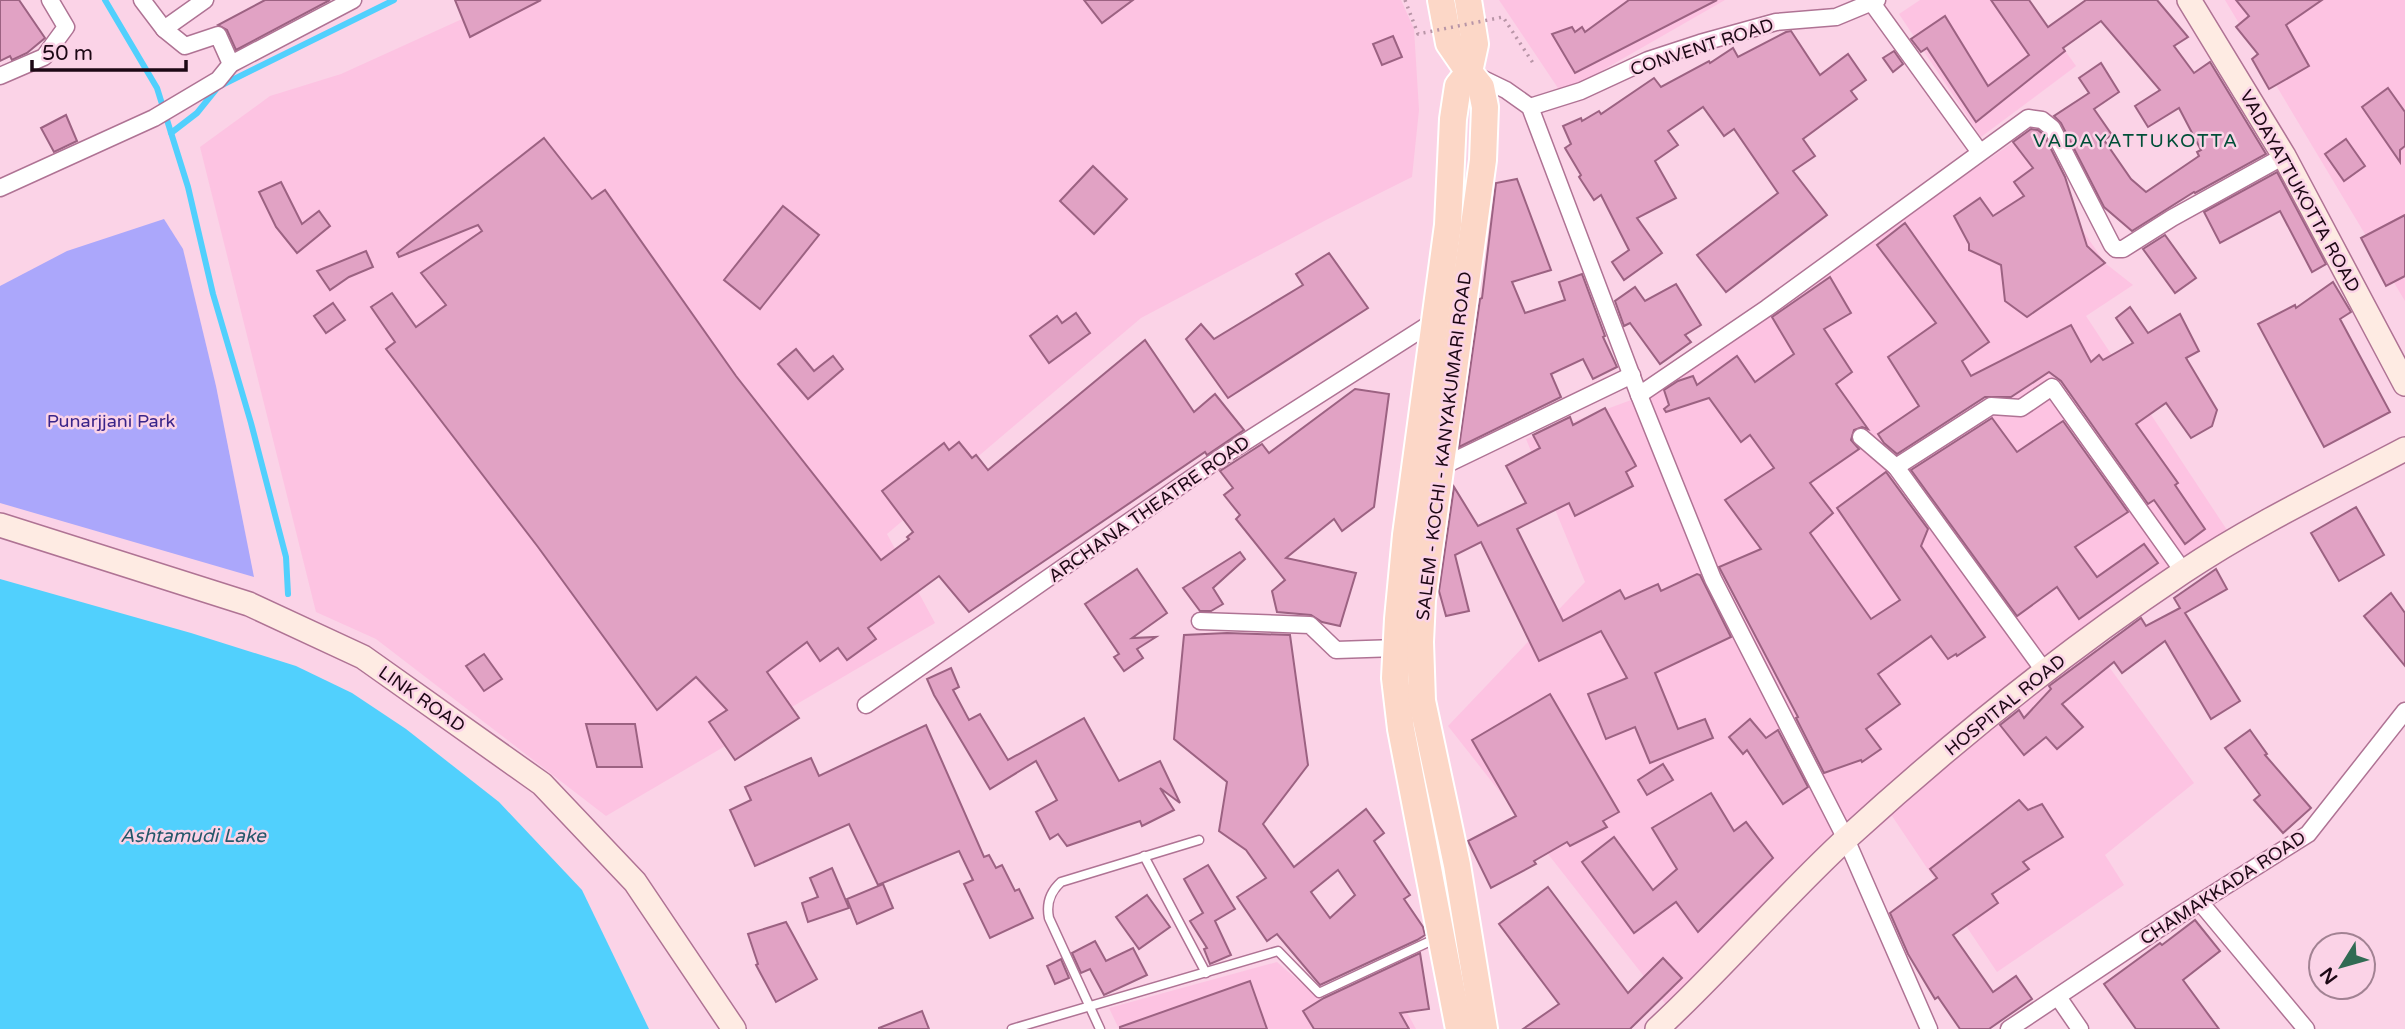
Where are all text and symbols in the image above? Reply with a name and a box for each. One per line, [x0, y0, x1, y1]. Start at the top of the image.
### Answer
street label: CONVENT ROAD [1628, 13, 1776, 81]
scale bar [32, 28, 186, 72]
text: 50 m [42, 41, 93, 66]
street label: VADAYATTUKOTTA ROAD [2235, 86, 2365, 296]
district label: VADAYATTUKOTTA [2033, 130, 2239, 152]
street label: SALEM - KOCHI - KANYAKUMARI ROAD [1412, 270, 1476, 622]
park label: Punarjjani Park [47, 410, 176, 432]
street label: ARCHANA THEATRE ROAD [1044, 431, 1254, 587]
street label: HOSPITAL ROAD [1940, 650, 2070, 760]
street label: LINK ROAD [374, 661, 470, 737]
water label: Ashtamudi Lake [120, 825, 267, 847]
street label: CHAMAKKADA ROAD [2136, 826, 2310, 950]
north arrow [2307, 931, 2377, 1001]
text: N [2316, 963, 2343, 988]

